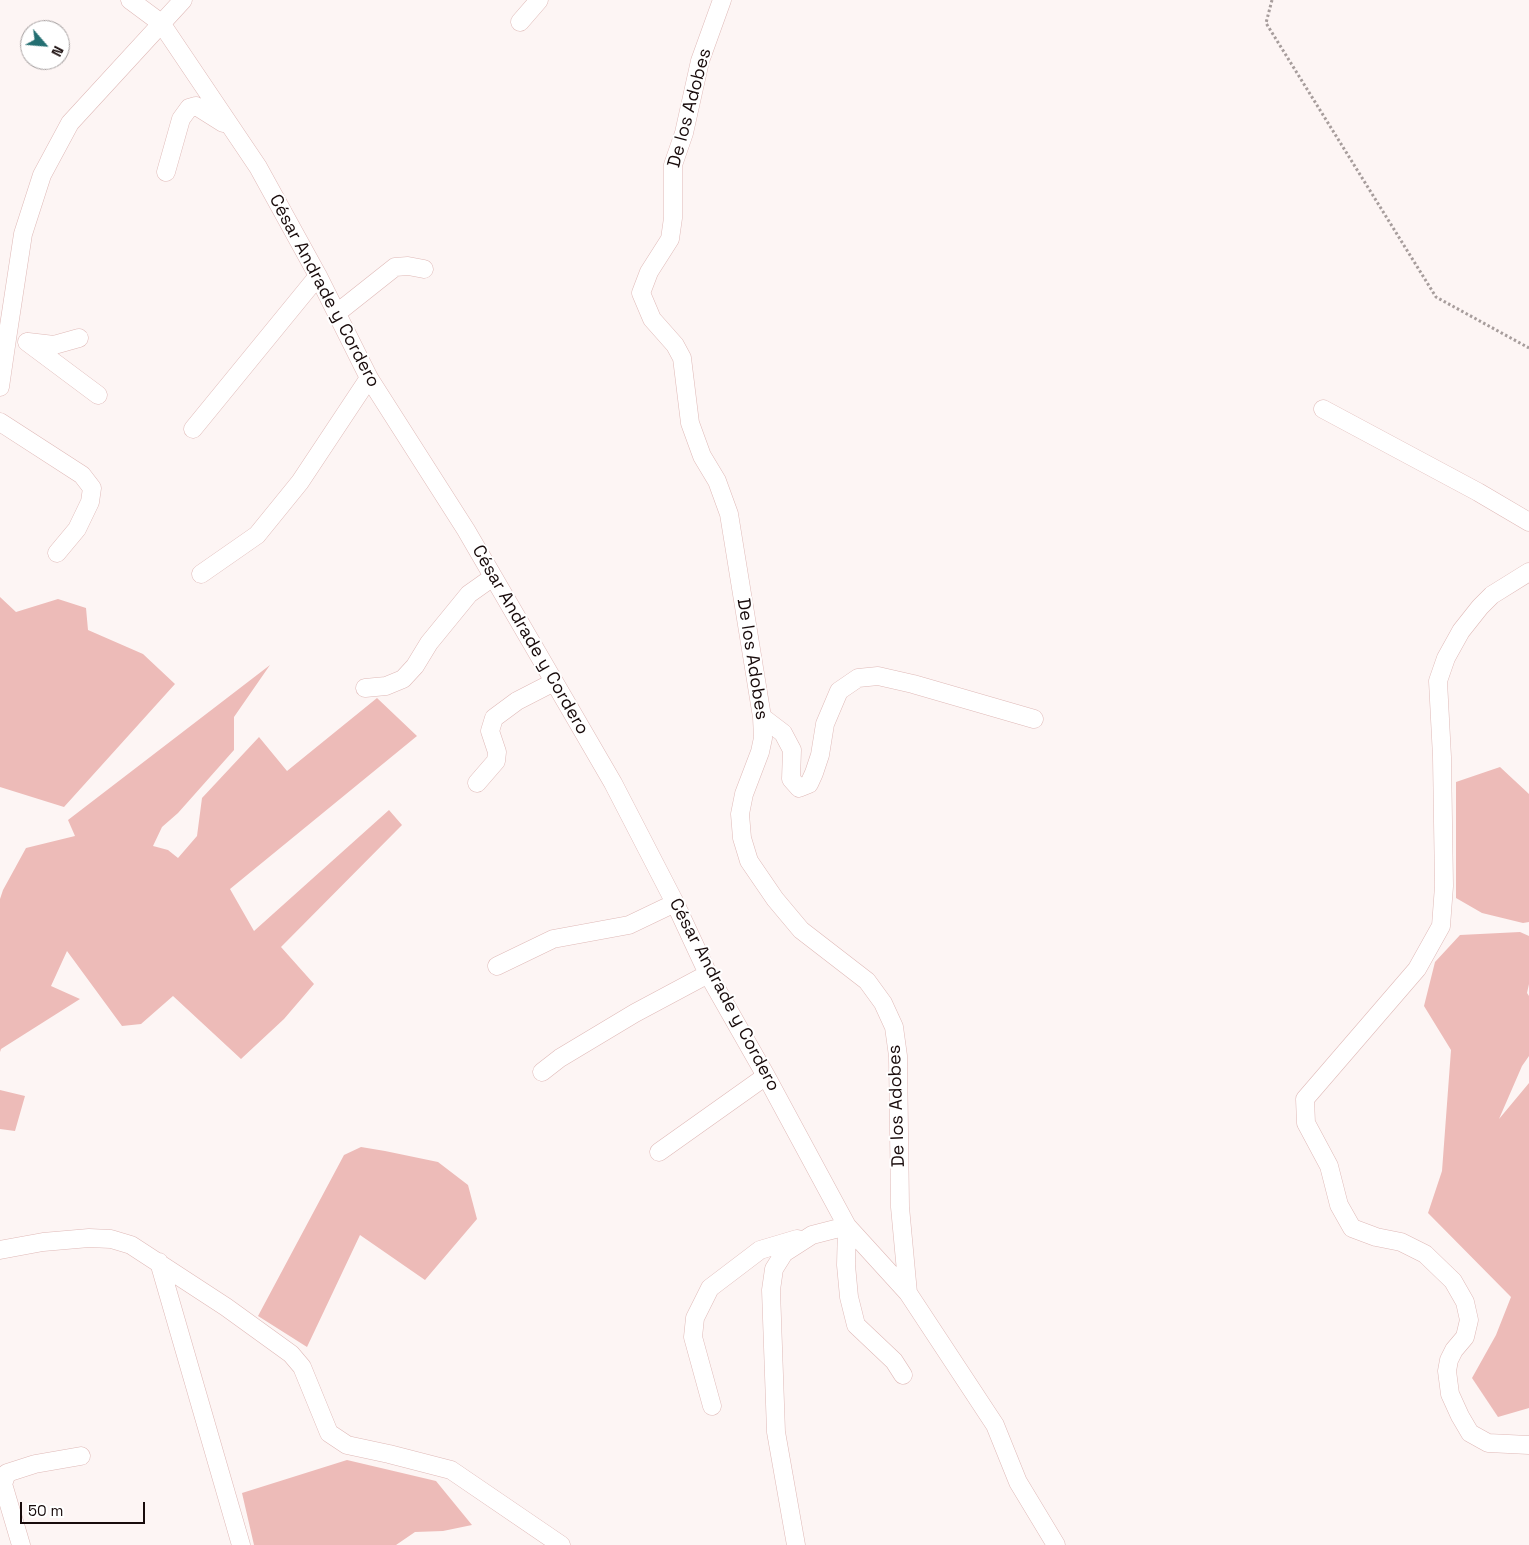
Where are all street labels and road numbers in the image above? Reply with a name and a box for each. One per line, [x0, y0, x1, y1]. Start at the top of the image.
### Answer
street label: De los Adobes [664, 46, 716, 170]
street label: César Andrade y Cordero [264, 191, 384, 391]
street label: César Andrade y Cordero [467, 541, 593, 739]
street label: De los Adobes [732, 597, 772, 721]
street label: César Andrade y Cordero [664, 895, 784, 1095]
street label: De los Adobes [884, 1044, 910, 1168]

